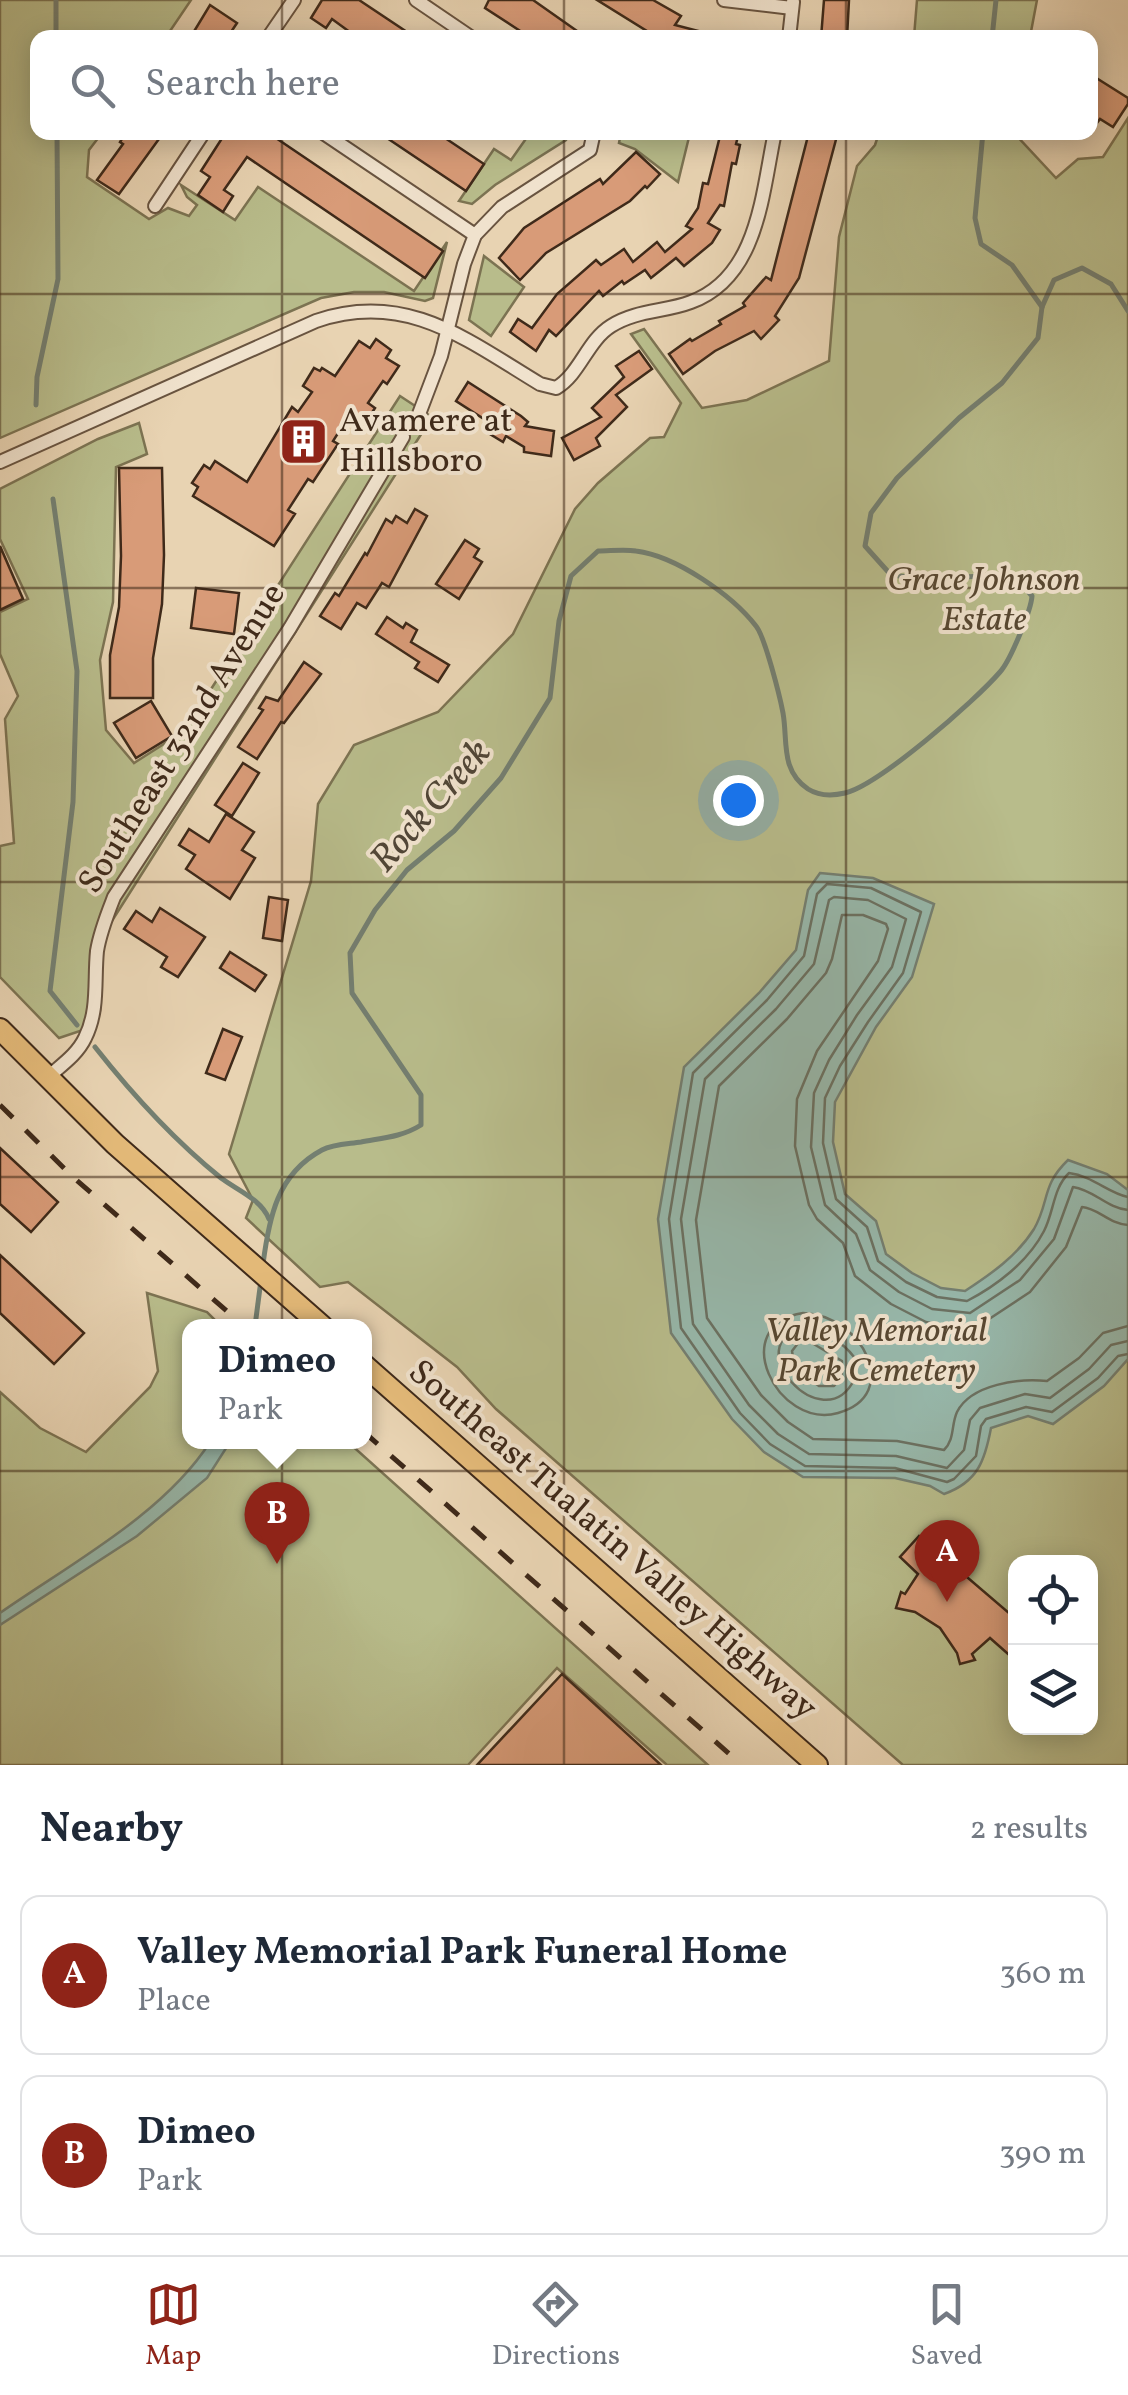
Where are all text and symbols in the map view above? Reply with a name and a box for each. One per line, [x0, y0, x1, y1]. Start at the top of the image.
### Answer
search box [30, 30, 1098, 140]
icon: search [65, 58, 120, 113]
text: Search here [145, 59, 340, 112]
place label: Avamere at Hillsboro [339, 398, 512, 486]
building icon: Avamere at Hillsboro [278, 416, 330, 468]
park label: Grace Johnson Estate [887, 557, 1081, 645]
street label: Southeast 32nd Avenue [68, 574, 298, 904]
water label: Rock Creek [359, 729, 505, 885]
your location [713, 775, 764, 826]
park label: Valley Memorial Park Cemetery [765, 1308, 987, 1396]
popup [182, 1319, 372, 1449]
text: Dimeo [218, 1336, 336, 1389]
street label: Southeast Tualatin Valley Highway [397, 1350, 827, 1732]
text: Park [218, 1389, 283, 1433]
pin: B [244, 1482, 310, 1564]
pin: A [914, 1520, 980, 1602]
map controls [1008, 1555, 1098, 1735]
button: locate [1008, 1555, 1098, 1645]
button: layers [1008, 1645, 1098, 1735]
text: Nearby [40, 1801, 183, 1860]
text: 2 results [970, 1808, 1088, 1852]
text: Valley Memorial Park Funeral Home [137, 1927, 787, 1980]
text: A [63, 1953, 86, 1997]
text: 360 m [999, 1953, 1086, 1997]
text: Place [137, 1980, 211, 2024]
text: Dimeo [137, 2107, 256, 2160]
text: B [64, 2133, 85, 2177]
text: 390 m [999, 2133, 1086, 2177]
text: Park [137, 2160, 202, 2204]
tab: Map [145, 2277, 201, 2376]
tab: Directions [492, 2277, 620, 2376]
tab: Saved [911, 2277, 983, 2376]

